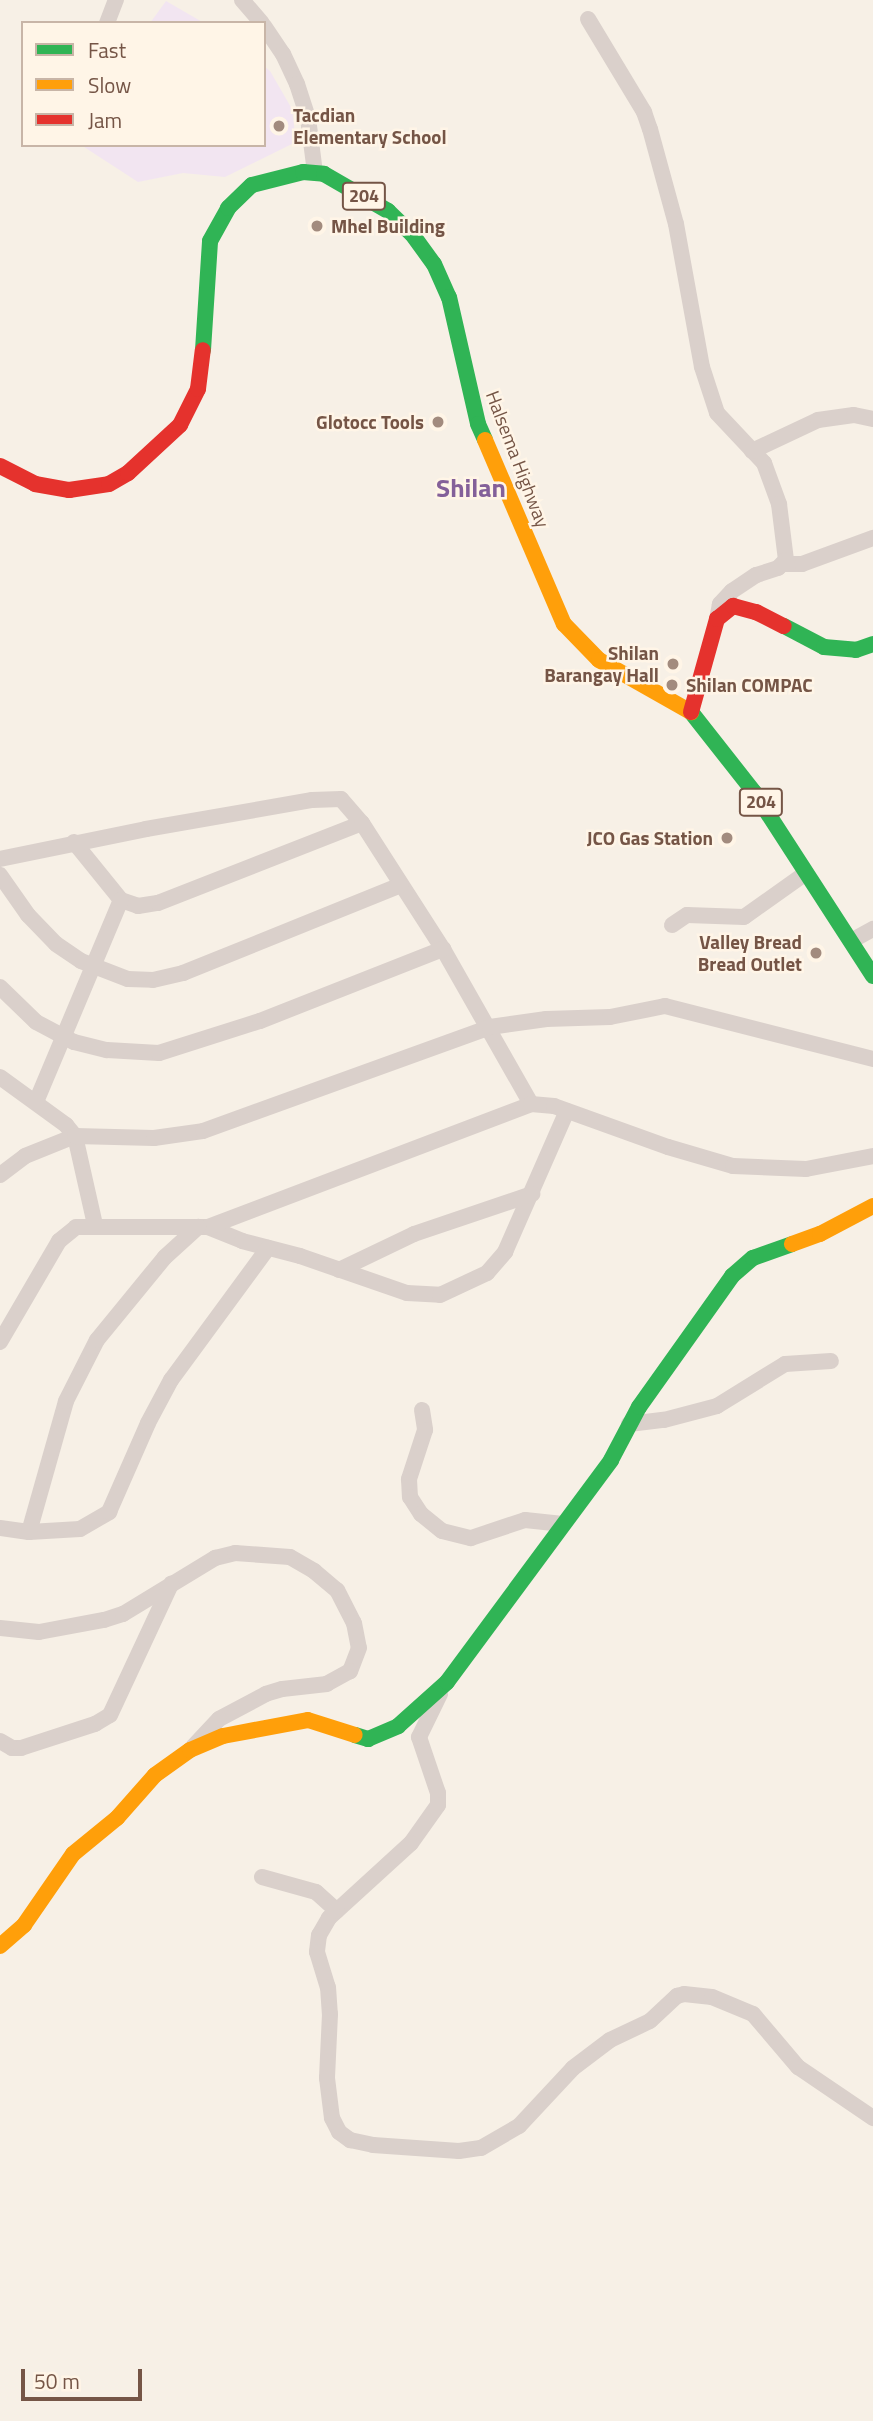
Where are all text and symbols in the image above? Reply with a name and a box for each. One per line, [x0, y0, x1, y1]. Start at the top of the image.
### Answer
legend [21, 21, 266, 147]
text: Fast [88, 34, 126, 66]
text: Slow [88, 69, 131, 101]
text: Jam [88, 104, 122, 136]
place label: Tacdian Elementary School [293, 104, 447, 148]
marker: Tacdian Elementary School [271, 118, 287, 134]
road number: 204 [341, 182, 387, 210]
place label: Mhel Building [331, 215, 445, 237]
marker: Mhel Building [309, 218, 325, 234]
street label: Halsema Highway [481, 387, 555, 531]
place label: Glotocc Tools [316, 411, 424, 433]
marker: Glotocc Tools [430, 414, 446, 430]
district label: Shilan [436, 472, 506, 504]
place label: Shilan Barangay Hall [544, 642, 659, 686]
marker: Shilan Barangay Hall [665, 656, 681, 672]
place label: Shilan COMPAC [686, 674, 813, 696]
marker: Shilan COMPAC [664, 677, 680, 693]
road number: 204 [738, 788, 784, 816]
place label: JCO Gas Station [587, 827, 713, 849]
marker: JCO Gas Station [719, 830, 735, 846]
place label: Valley Bread Bread Outlet [698, 931, 802, 975]
marker: Valley Bread Bread Outlet [808, 945, 824, 961]
scale bar [24, 2354, 145, 2398]
text: 50 m [34, 2365, 80, 2397]

